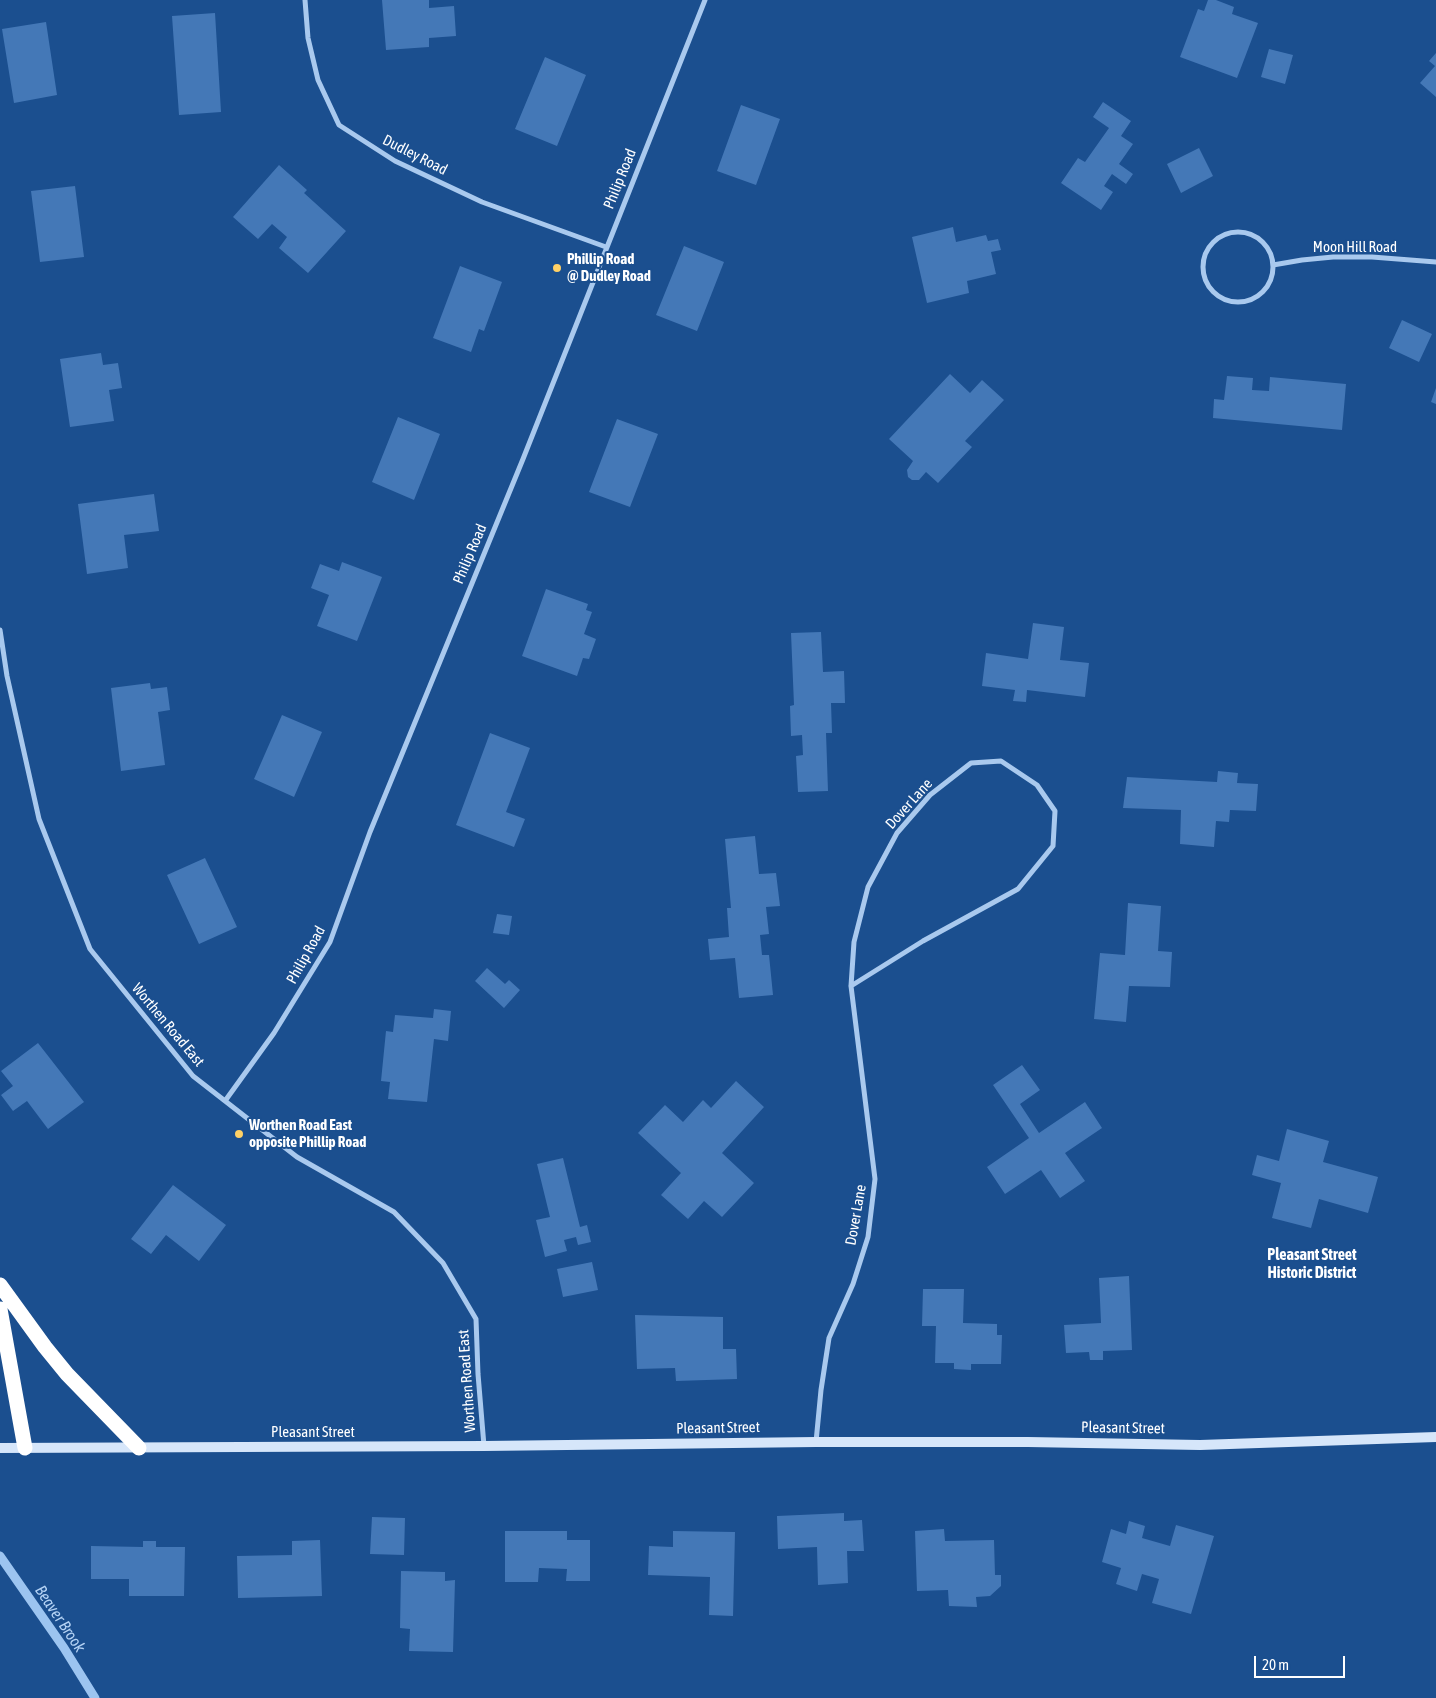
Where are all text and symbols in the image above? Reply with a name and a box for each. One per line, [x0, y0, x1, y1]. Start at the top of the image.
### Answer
street label: Dudley Road [380, 131, 450, 179]
street label: Philip Road [600, 146, 640, 212]
street label: Moon Hill Road [1313, 238, 1397, 256]
place label: Phillip Road @ Dudley Road [567, 250, 651, 285]
marker: Phillip Road @ Dudley Road [551, 262, 563, 274]
street label: Philip Road [449, 521, 491, 587]
street label: Dover Lane [882, 775, 936, 833]
street label: Philip Road [283, 923, 329, 987]
street label: Worthen Road East [128, 980, 208, 1070]
place label: Worthen Road East opposite Phillip Road [249, 1116, 366, 1151]
marker: Worthen Road East opposite Phillip Road [233, 1128, 245, 1140]
street label: Dover Lane [842, 1183, 870, 1247]
district label: Pleasant Street Historic District [1267, 1245, 1357, 1283]
street label: Worthen Road East [454, 1329, 480, 1433]
street label: Pleasant Street [676, 1418, 760, 1438]
street label: Pleasant Street [1081, 1418, 1165, 1438]
street label: Pleasant Street [271, 1423, 355, 1441]
water label: Beaver Brook [31, 1582, 89, 1656]
scale bar [1256, 1646, 1347, 1678]
text: 20 m [1262, 1656, 1289, 1673]

